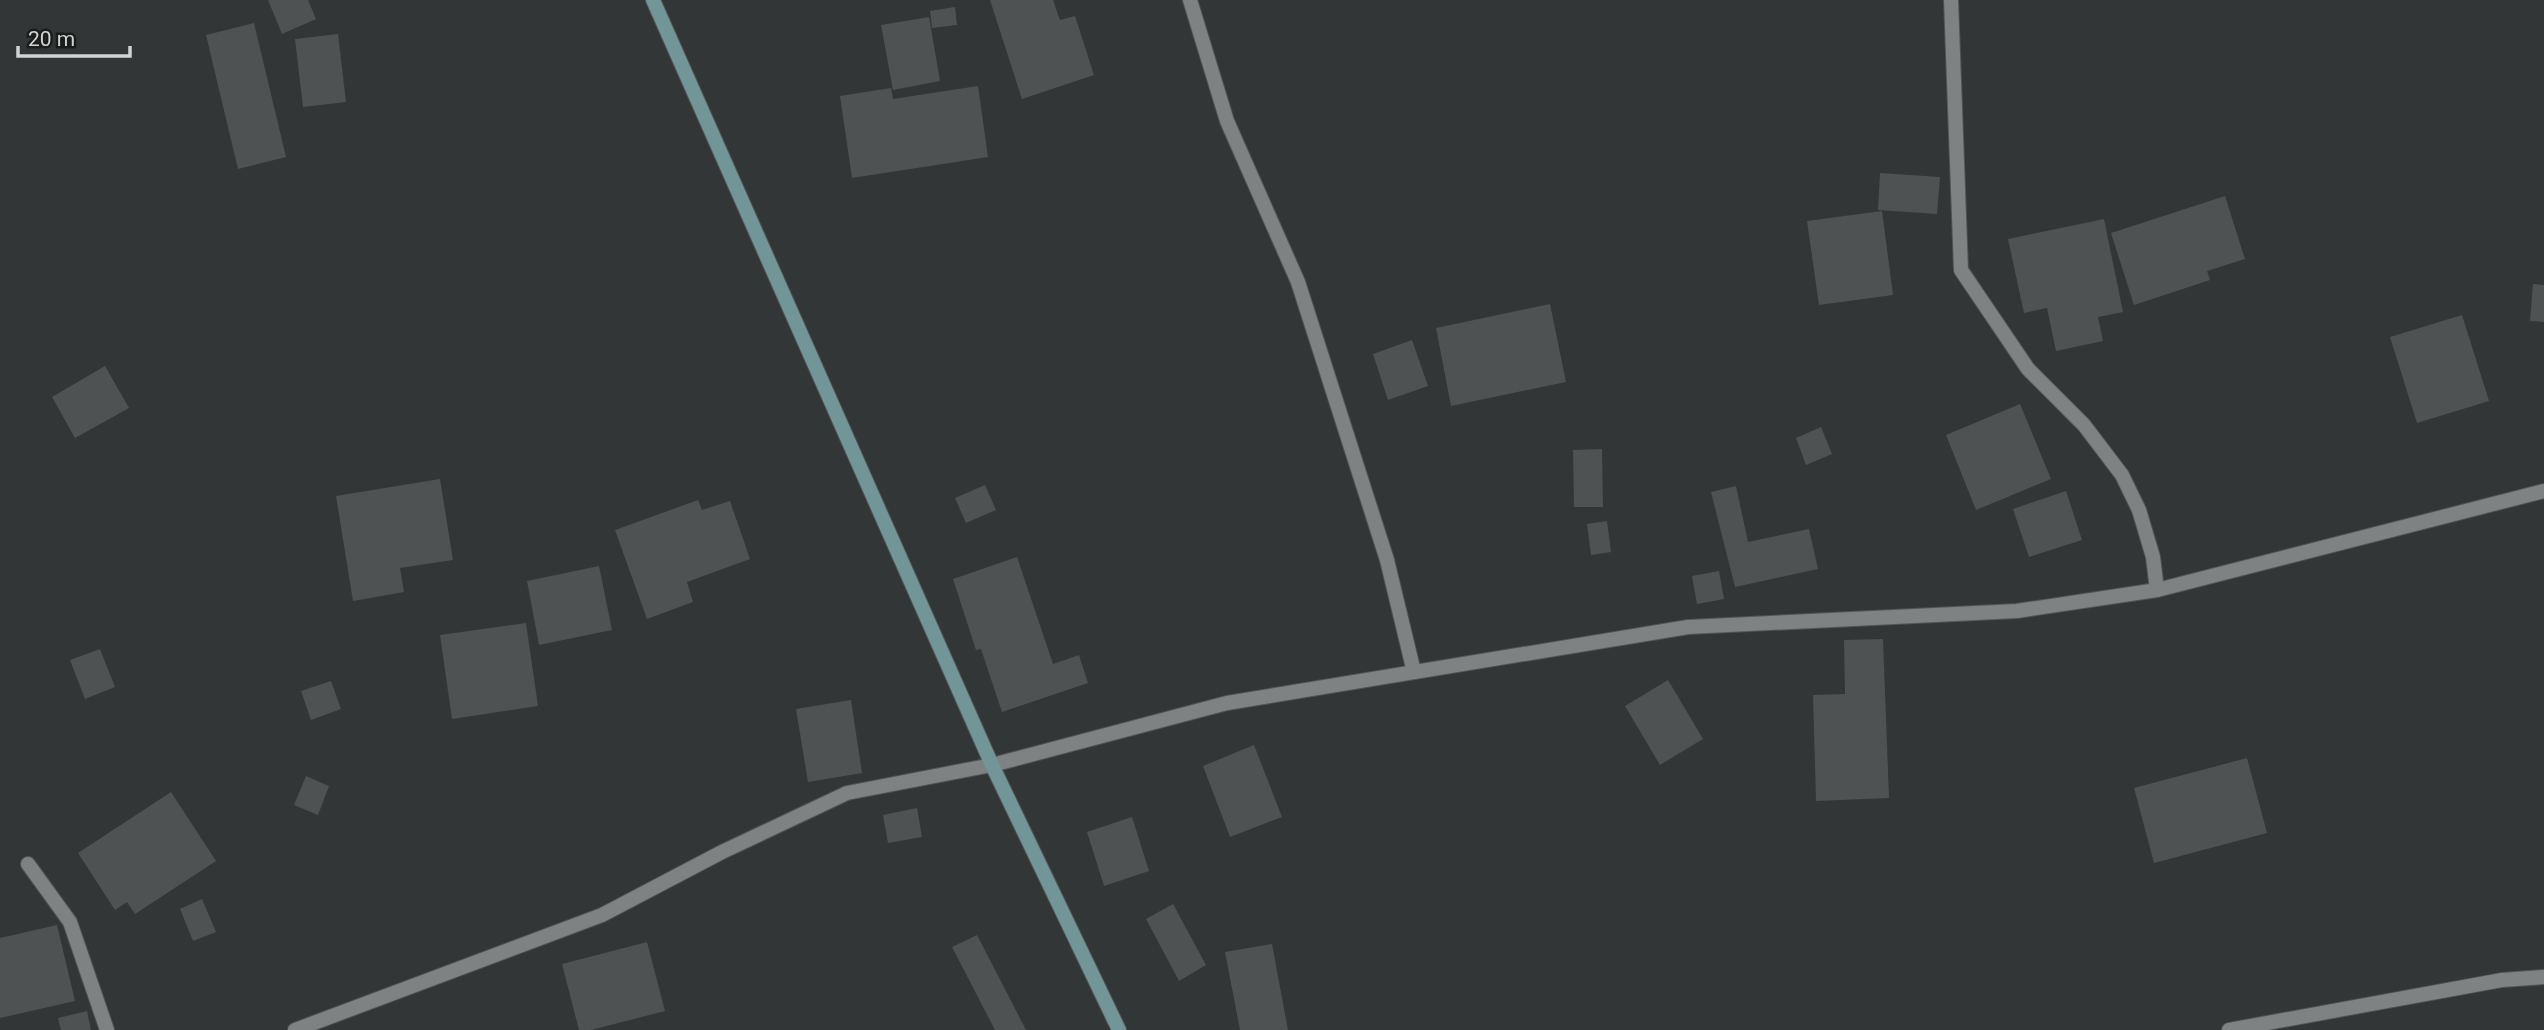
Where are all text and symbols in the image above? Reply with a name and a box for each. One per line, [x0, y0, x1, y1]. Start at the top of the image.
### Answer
scale bar [18, 14, 130, 58]
text: 20 m [28, 27, 75, 51]

